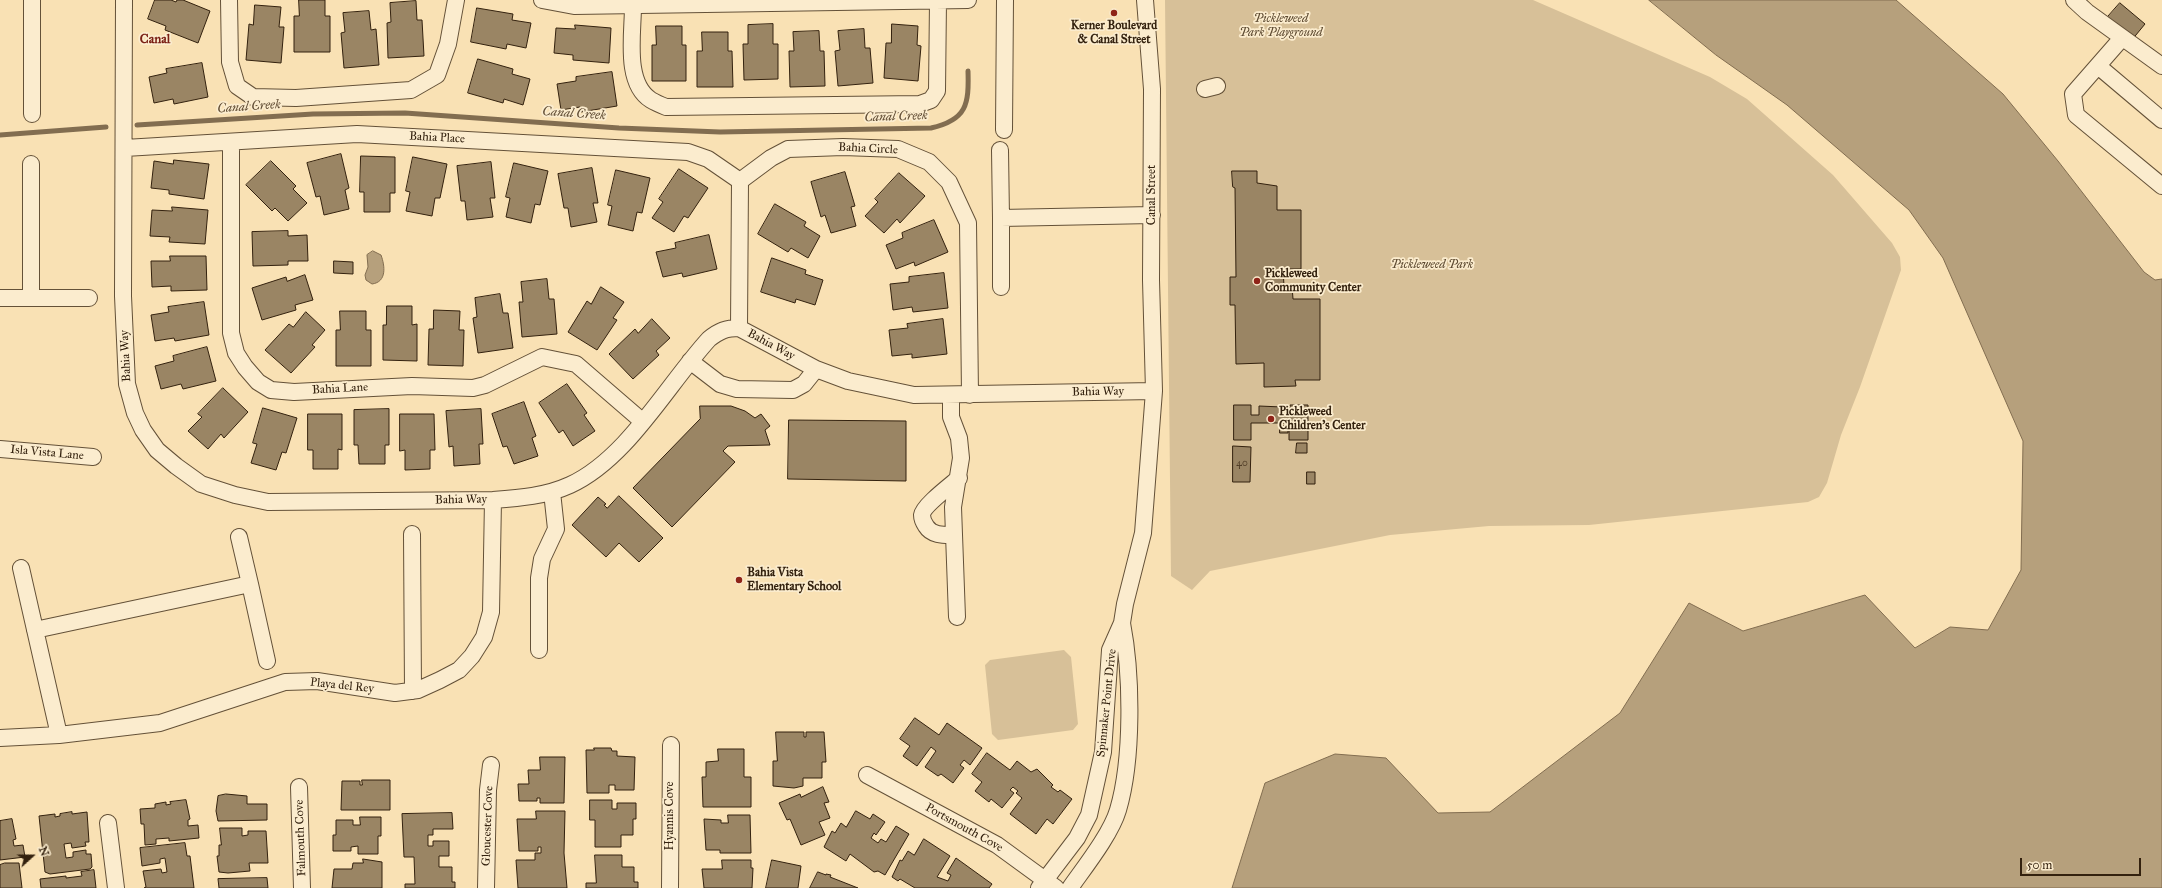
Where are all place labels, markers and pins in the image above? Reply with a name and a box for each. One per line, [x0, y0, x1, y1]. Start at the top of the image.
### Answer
marker: Kerner Boulevard & Canal Street [1109, 8, 1119, 18]
place label: Kerner Boulevard & Canal Street [1071, 19, 1157, 47]
place label: Pickleweed Community Center [1265, 267, 1361, 295]
marker: Pickleweed Community Center [1252, 276, 1262, 286]
place label: Pickleweed Children's Center [1279, 405, 1366, 433]
marker: Pickleweed Children's Center [1266, 414, 1276, 424]
place label: Bahia Vista Elementary School [747, 566, 841, 594]
marker: Bahia Vista Elementary School [734, 575, 744, 585]

